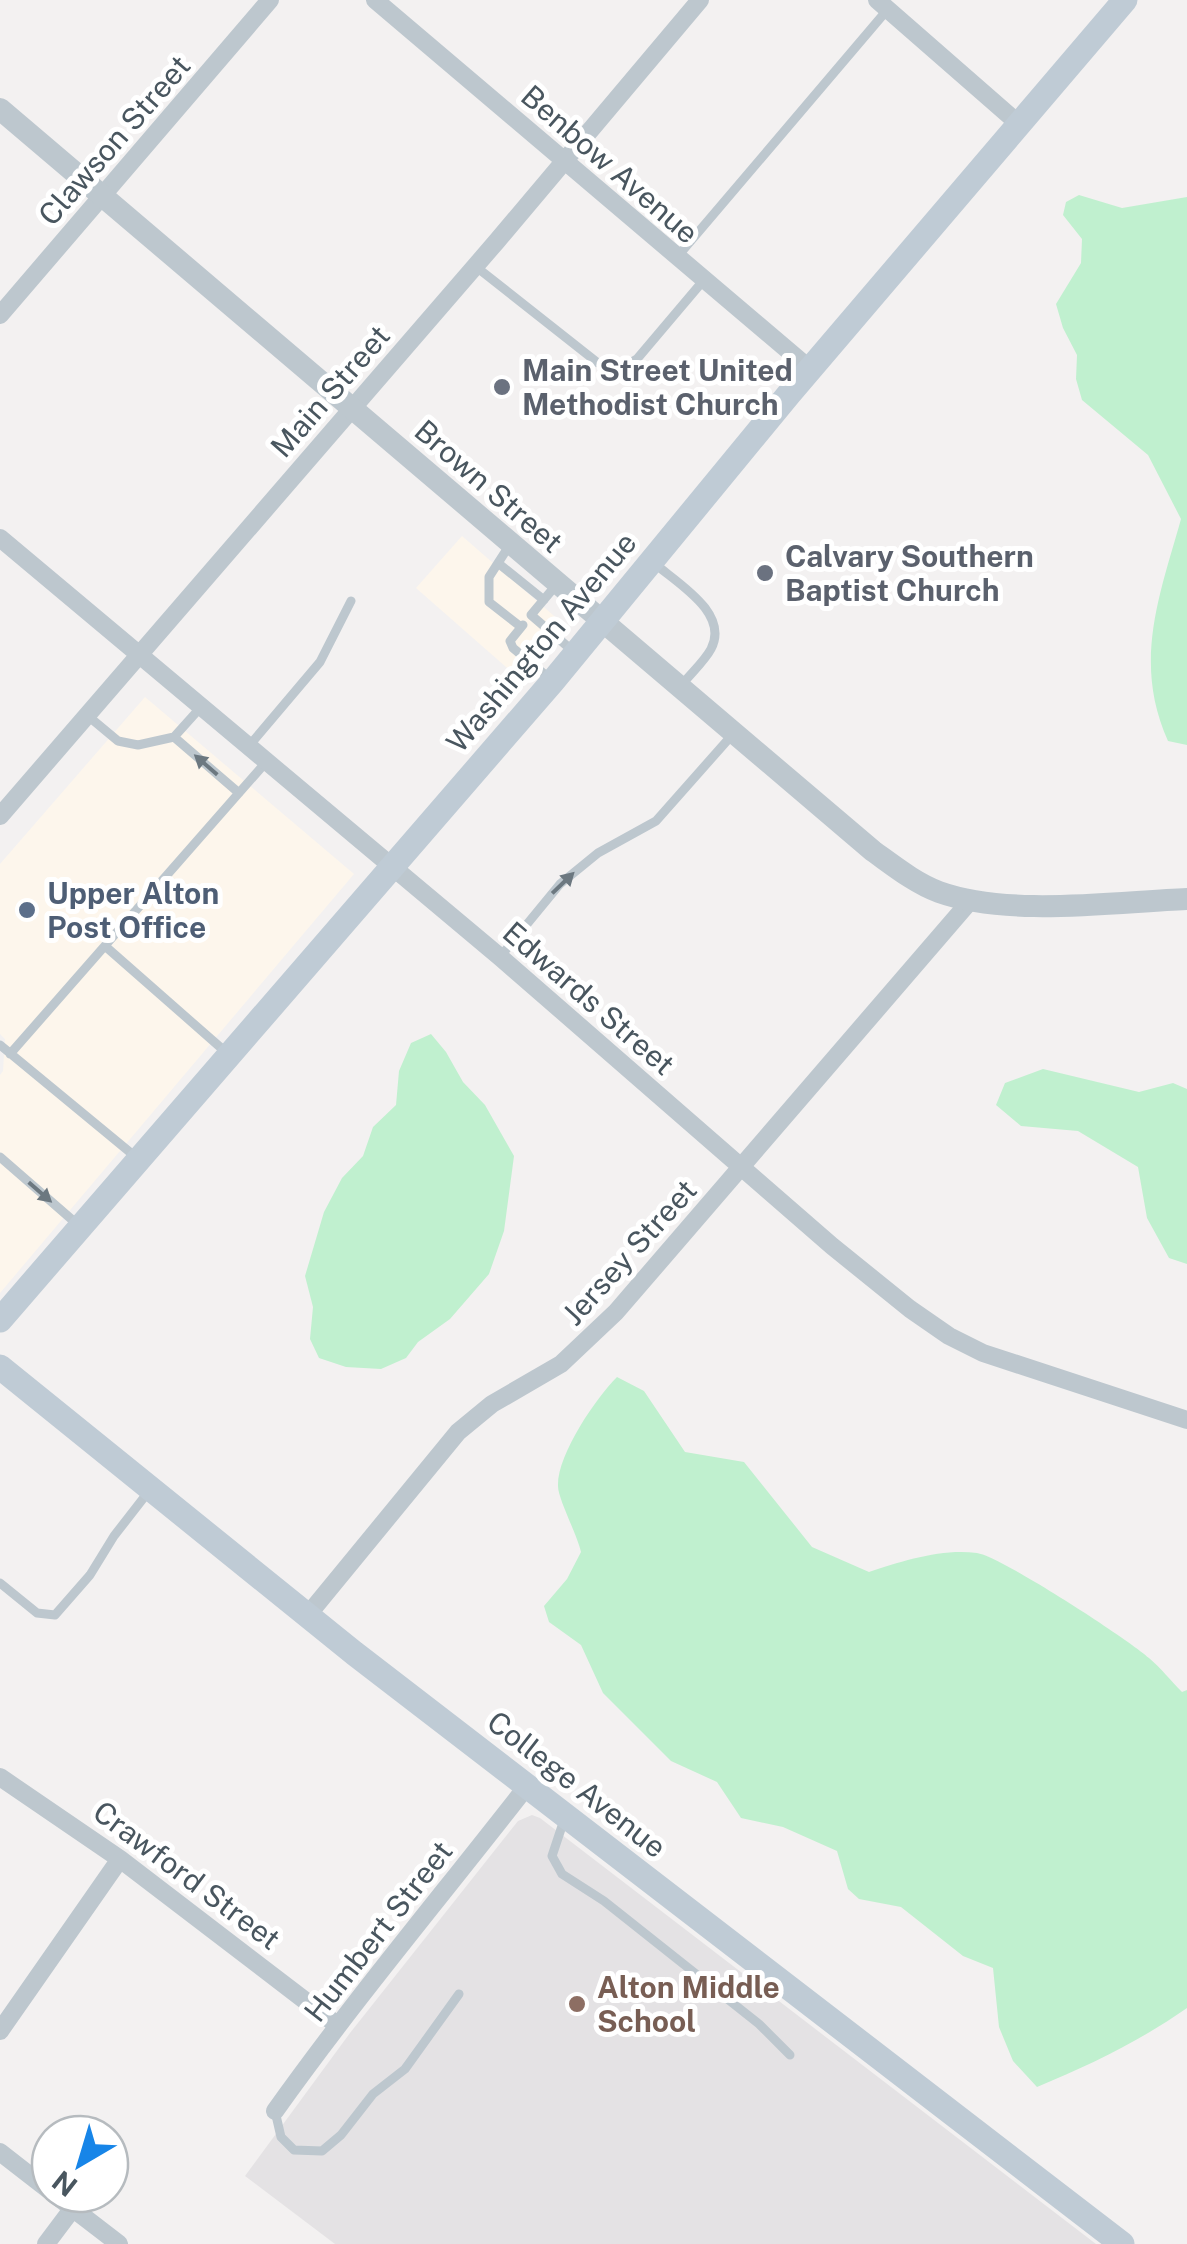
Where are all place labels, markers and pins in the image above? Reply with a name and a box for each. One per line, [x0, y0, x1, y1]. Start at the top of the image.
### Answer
place label: Main Street United Methodist Church [522, 352, 793, 422]
marker: Main Street United Methodist Church [491, 376, 513, 398]
place label: Calvary Southern Baptist Church [785, 538, 1034, 608]
marker: Calvary Southern Baptist Church [754, 562, 776, 584]
place label: Upper Alton Post Office [47, 875, 219, 945]
marker: Upper Alton Post Office [16, 899, 38, 921]
place label: Alton Middle School [597, 1969, 780, 2039]
marker: Alton Middle School [566, 1993, 588, 2015]

